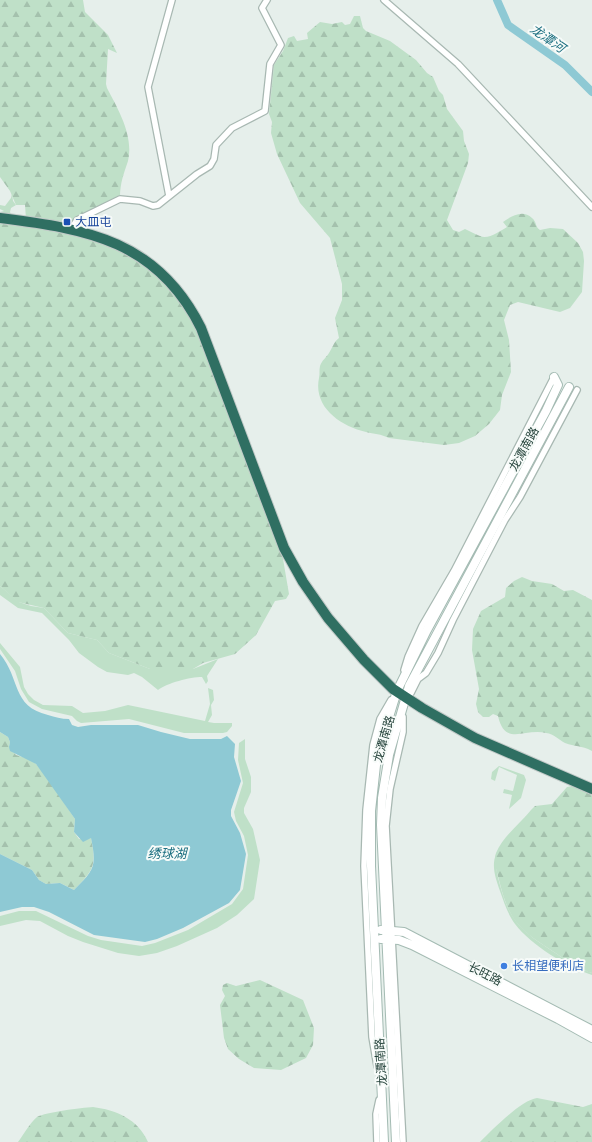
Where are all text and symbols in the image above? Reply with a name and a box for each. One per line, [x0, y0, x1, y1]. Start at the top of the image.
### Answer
water label: 龙潭河 [527, 20, 571, 57]
place label: 大皿屯 [75, 214, 111, 229]
marker: 大皿屯 [62, 217, 72, 227]
street label: 龙潭南路 [505, 424, 542, 473]
street label: 龙潭南路 [370, 714, 397, 764]
water label: 绣球湖 [147, 845, 188, 861]
place label: 长相望便利店 [512, 958, 584, 973]
street label: 长旺路 [466, 959, 505, 988]
marker: 长相望便利店 [499, 961, 509, 971]
street label: 龙潭南路 [371, 1038, 390, 1087]

